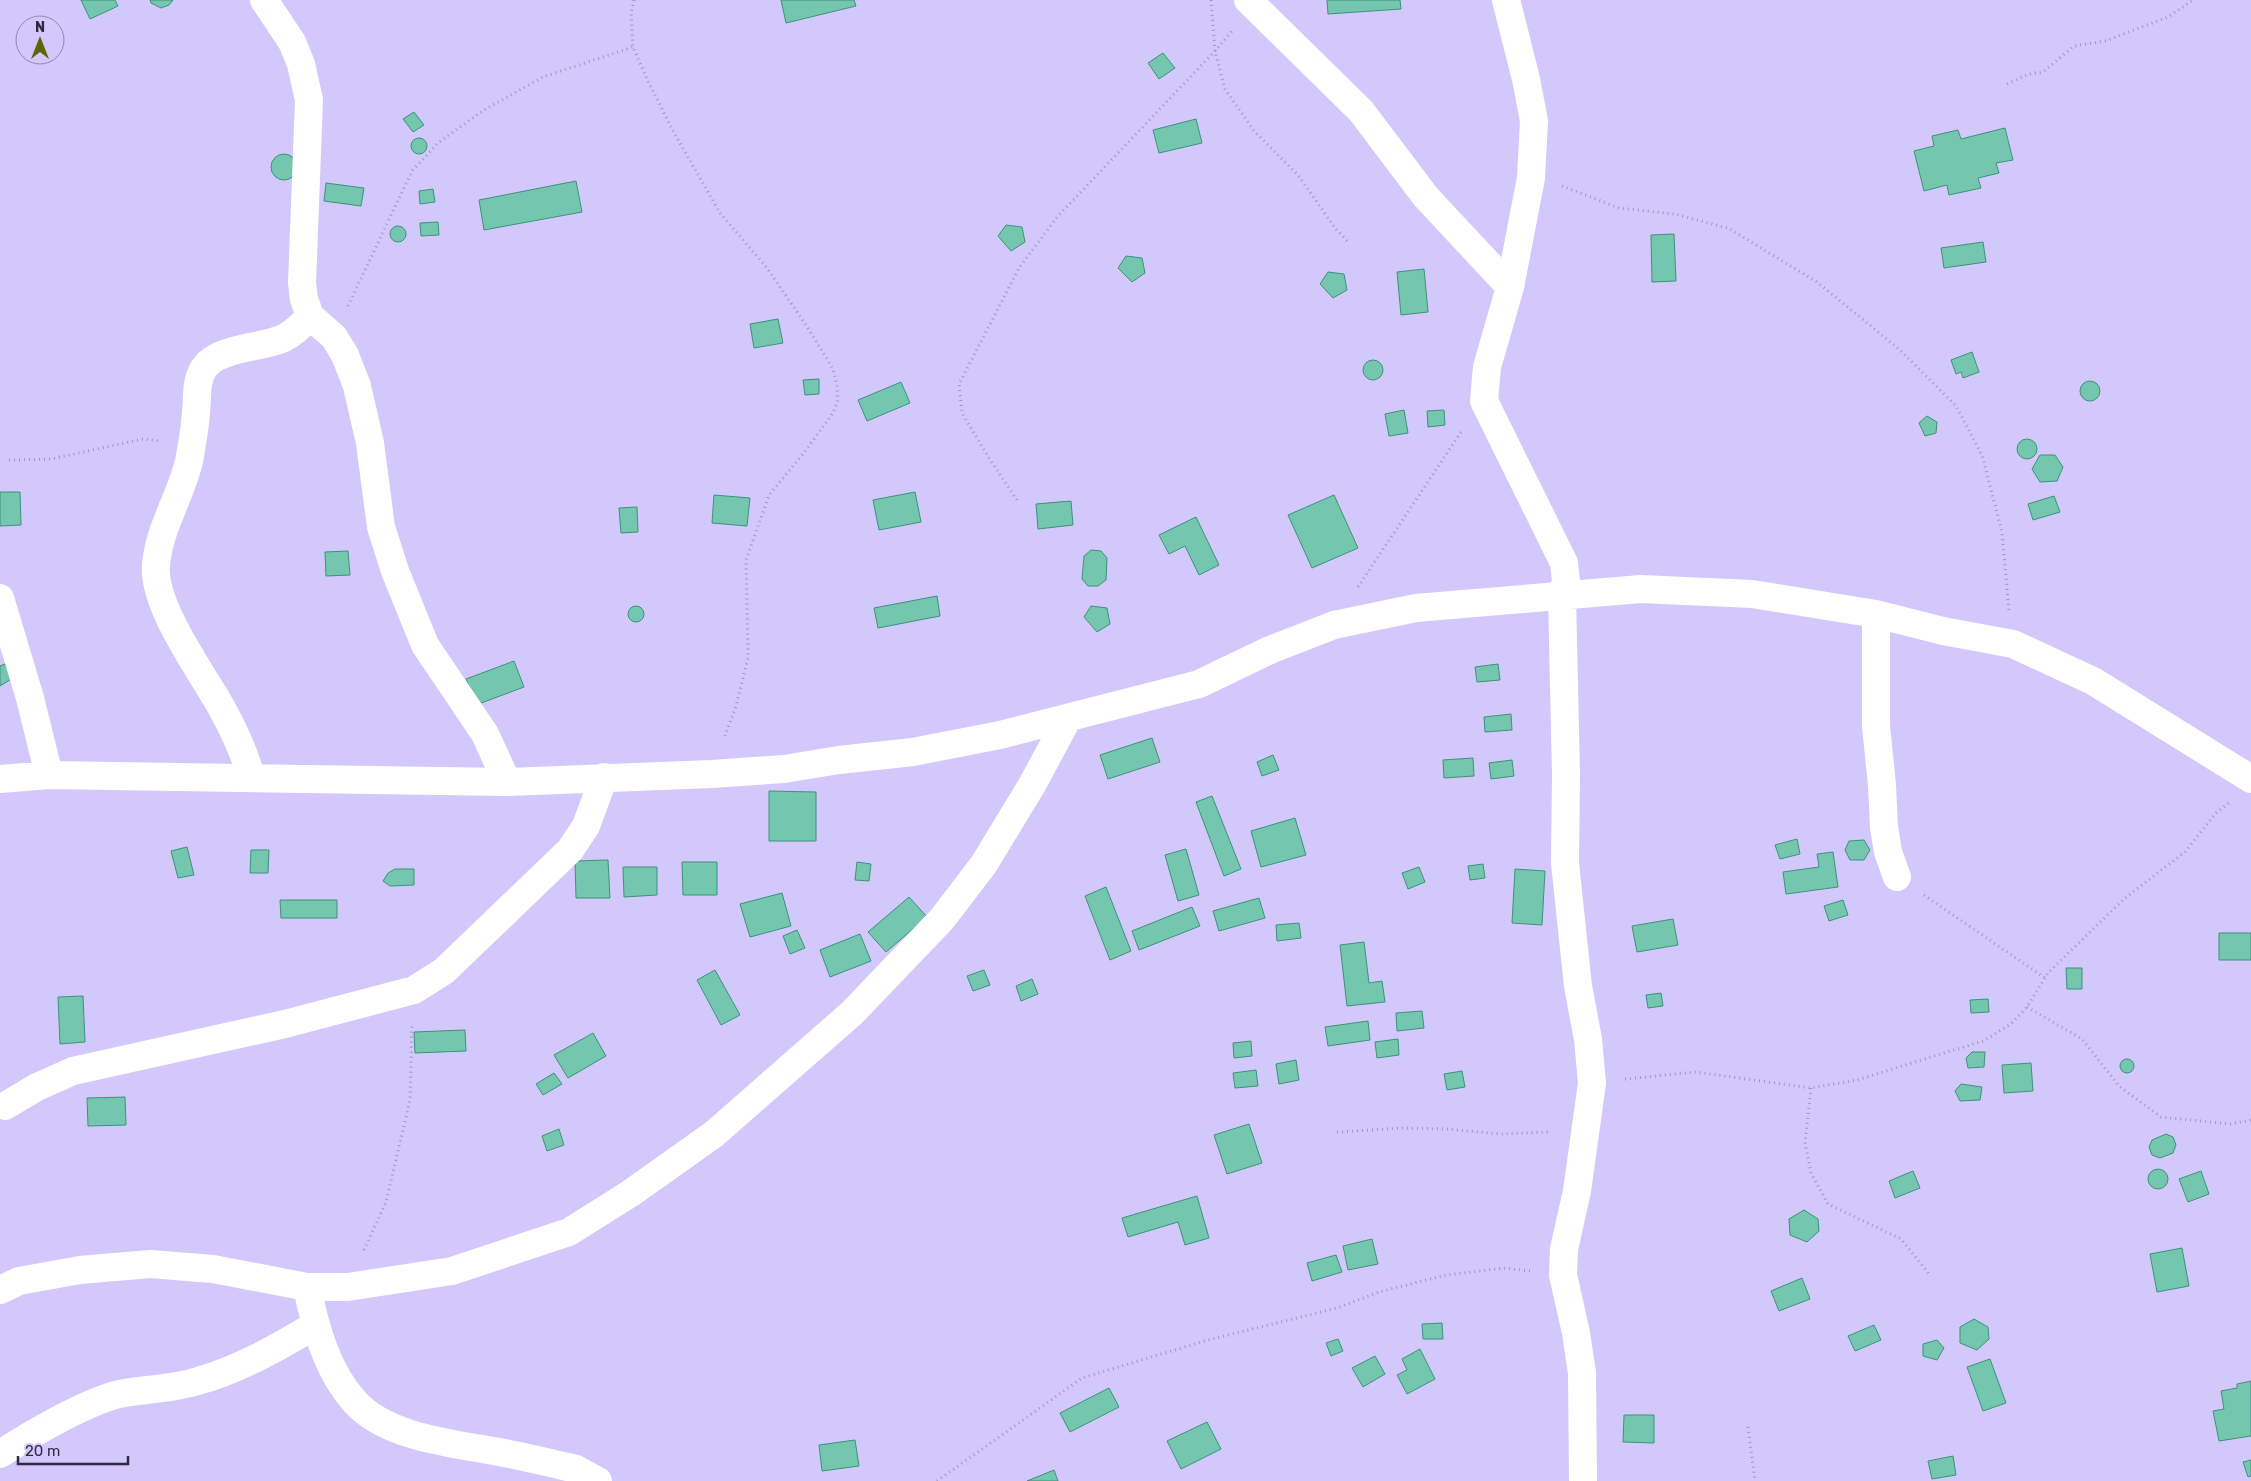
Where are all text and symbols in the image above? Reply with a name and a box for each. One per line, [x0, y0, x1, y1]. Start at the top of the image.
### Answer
north arrow [15, 15, 65, 65]
text: N [35, 19, 45, 36]
scale bar [18, 1434, 128, 1466]
text: 20 m [25, 1442, 60, 1460]

